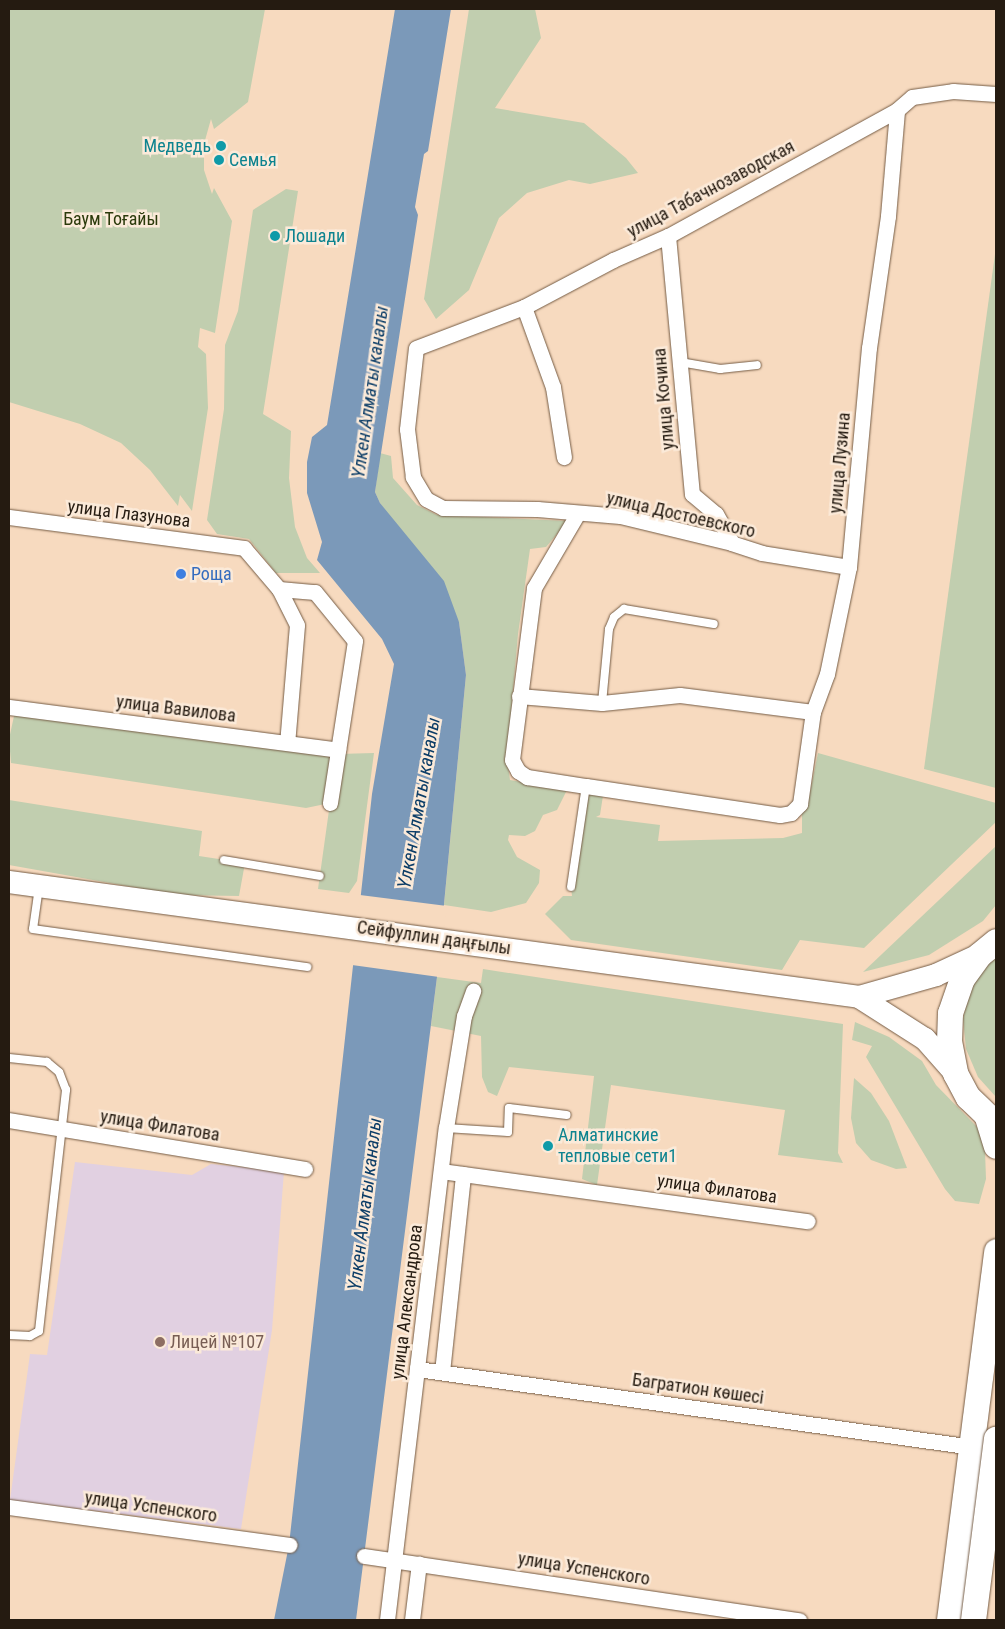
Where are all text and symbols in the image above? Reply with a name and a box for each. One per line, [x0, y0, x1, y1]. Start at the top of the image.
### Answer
place label: Медведь [144, 135, 211, 157]
street label: улица Табачнозаводская [623, 136, 799, 242]
marker: Медведь [215, 140, 227, 152]
place label: Семья [229, 149, 277, 171]
marker: Семья [213, 154, 225, 166]
park label: Баум Тоғайы [63, 208, 159, 230]
place label: Лошади [285, 225, 345, 247]
marker: Лошади [269, 230, 281, 242]
water label: Үлкен Алматы каналы [347, 304, 393, 480]
street label: улица Кочина [649, 347, 679, 451]
street label: улица Лузина [825, 412, 855, 514]
street label: улица Достоевского [604, 487, 758, 543]
street label: улица Глазунова [66, 496, 192, 532]
place label: Роща [191, 563, 232, 585]
marker: Роща [175, 568, 187, 580]
street label: улица Вавилова [115, 691, 237, 727]
water label: Үлкен Алматы каналы [393, 716, 445, 890]
street label: Сейфуллин даңғылы [356, 916, 512, 960]
street label: улица Филатова [99, 1106, 221, 1146]
water label: Үлкен Алматы каналы [343, 1116, 387, 1292]
place label: Алматинские тепловые сети1 [558, 1125, 677, 1168]
marker: Алматинские тепловые сети1 [542, 1140, 554, 1152]
street label: улица Филатова [656, 1170, 778, 1208]
street label: улица Александрова [387, 1223, 427, 1381]
place label: Лицей №107 [170, 1331, 264, 1353]
marker: Лицей №107 [154, 1336, 166, 1348]
street label: Багратион көшесі [631, 1369, 765, 1409]
street label: улица Успенского [83, 1487, 219, 1527]
street label: улица Успенского [516, 1548, 652, 1590]

